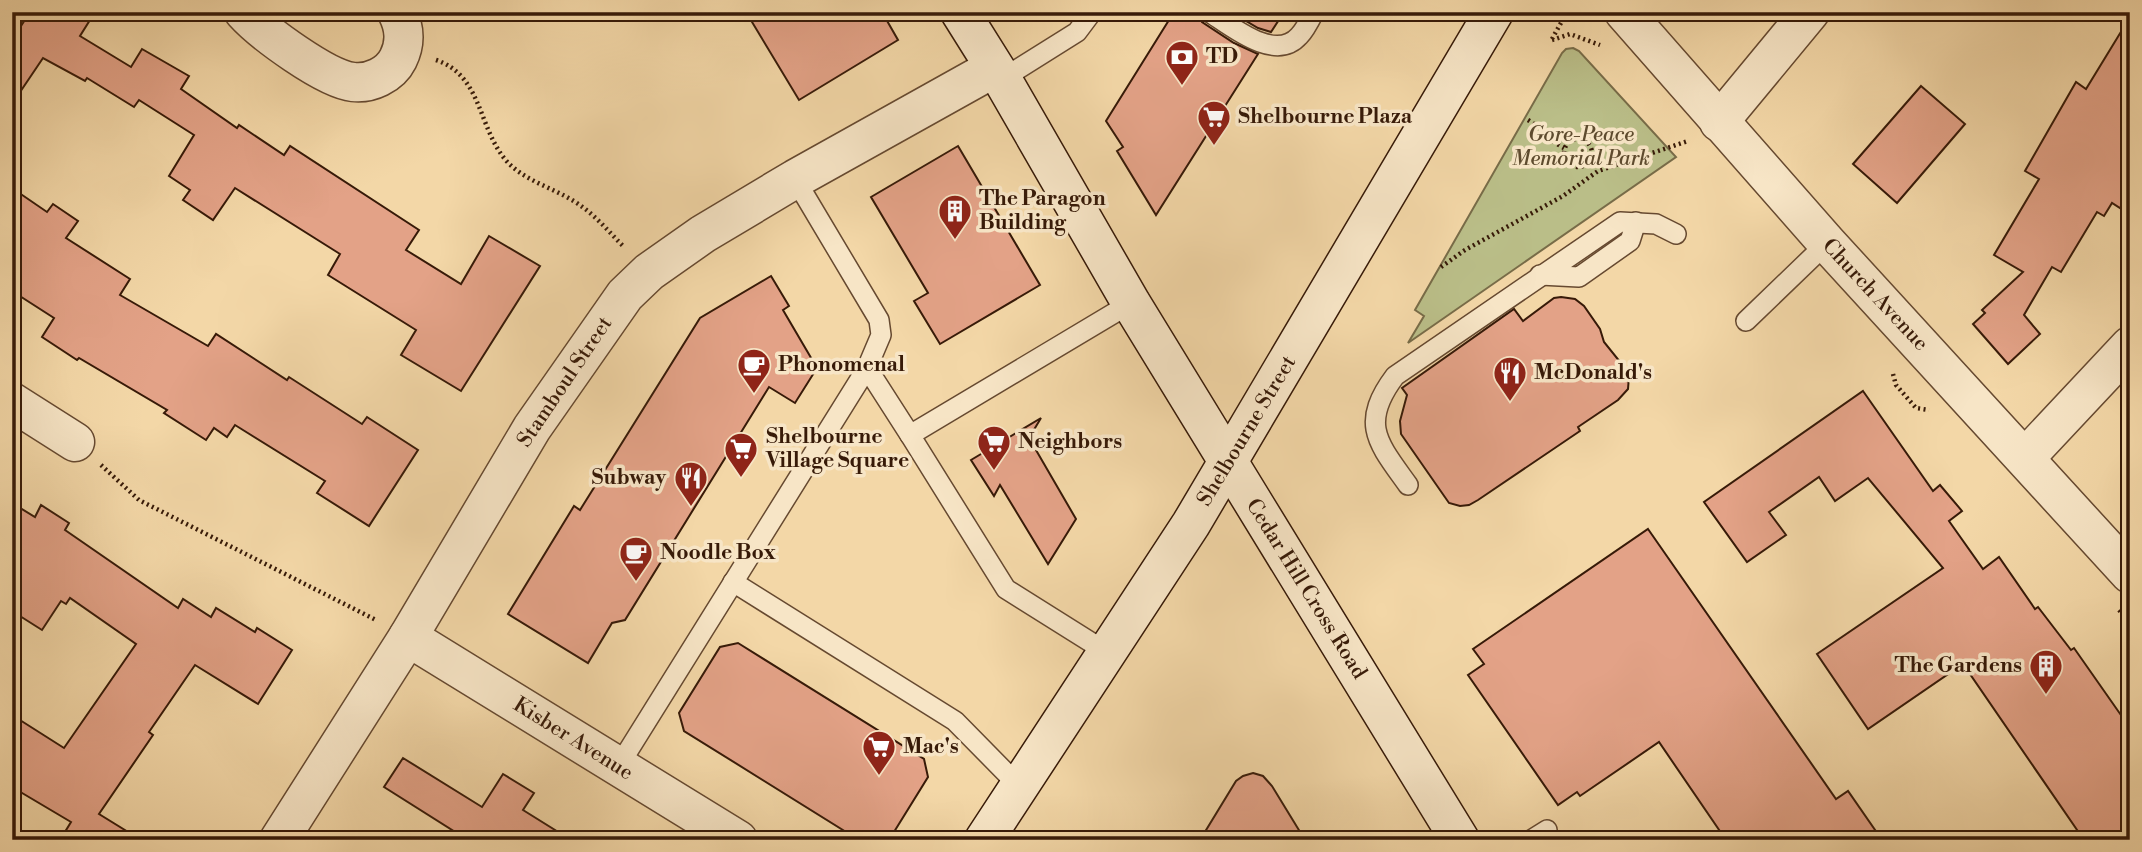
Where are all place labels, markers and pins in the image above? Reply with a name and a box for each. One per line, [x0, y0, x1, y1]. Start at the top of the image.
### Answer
bank icon: TD [1163, 38, 1201, 87]
place label: TD [1206, 44, 1238, 70]
supermarket icon: Shelbourne Plaza [1195, 98, 1233, 147]
place label: Shelbourne Plaza [1238, 104, 1413, 130]
place label: The Paragon Building [979, 186, 1106, 236]
building icon: The Paragon Building [936, 192, 974, 241]
cafe icon: Phonomenal [735, 346, 773, 395]
place label: Phonomenal [778, 352, 905, 378]
restaurant icon: McDonald's [1491, 354, 1529, 403]
place label: McDonald's [1534, 360, 1652, 386]
supermarket icon: Neighbors [975, 423, 1013, 472]
place label: Shelbourne Village Square [765, 424, 909, 474]
place label: Neighbors [1018, 429, 1122, 455]
supermarket icon: Shelbourne Village Square [722, 430, 760, 479]
restaurant icon: Subway [672, 459, 710, 508]
place label: Subway [592, 465, 666, 491]
cafe icon: Noodle Box [617, 534, 655, 583]
place label: Noodle Box [660, 540, 776, 566]
building icon: The Gardens [2027, 647, 2065, 696]
place label: The Gardens [1895, 653, 2022, 679]
supermarket icon: Mac's [860, 728, 898, 777]
place label: Mac's [903, 734, 959, 760]

